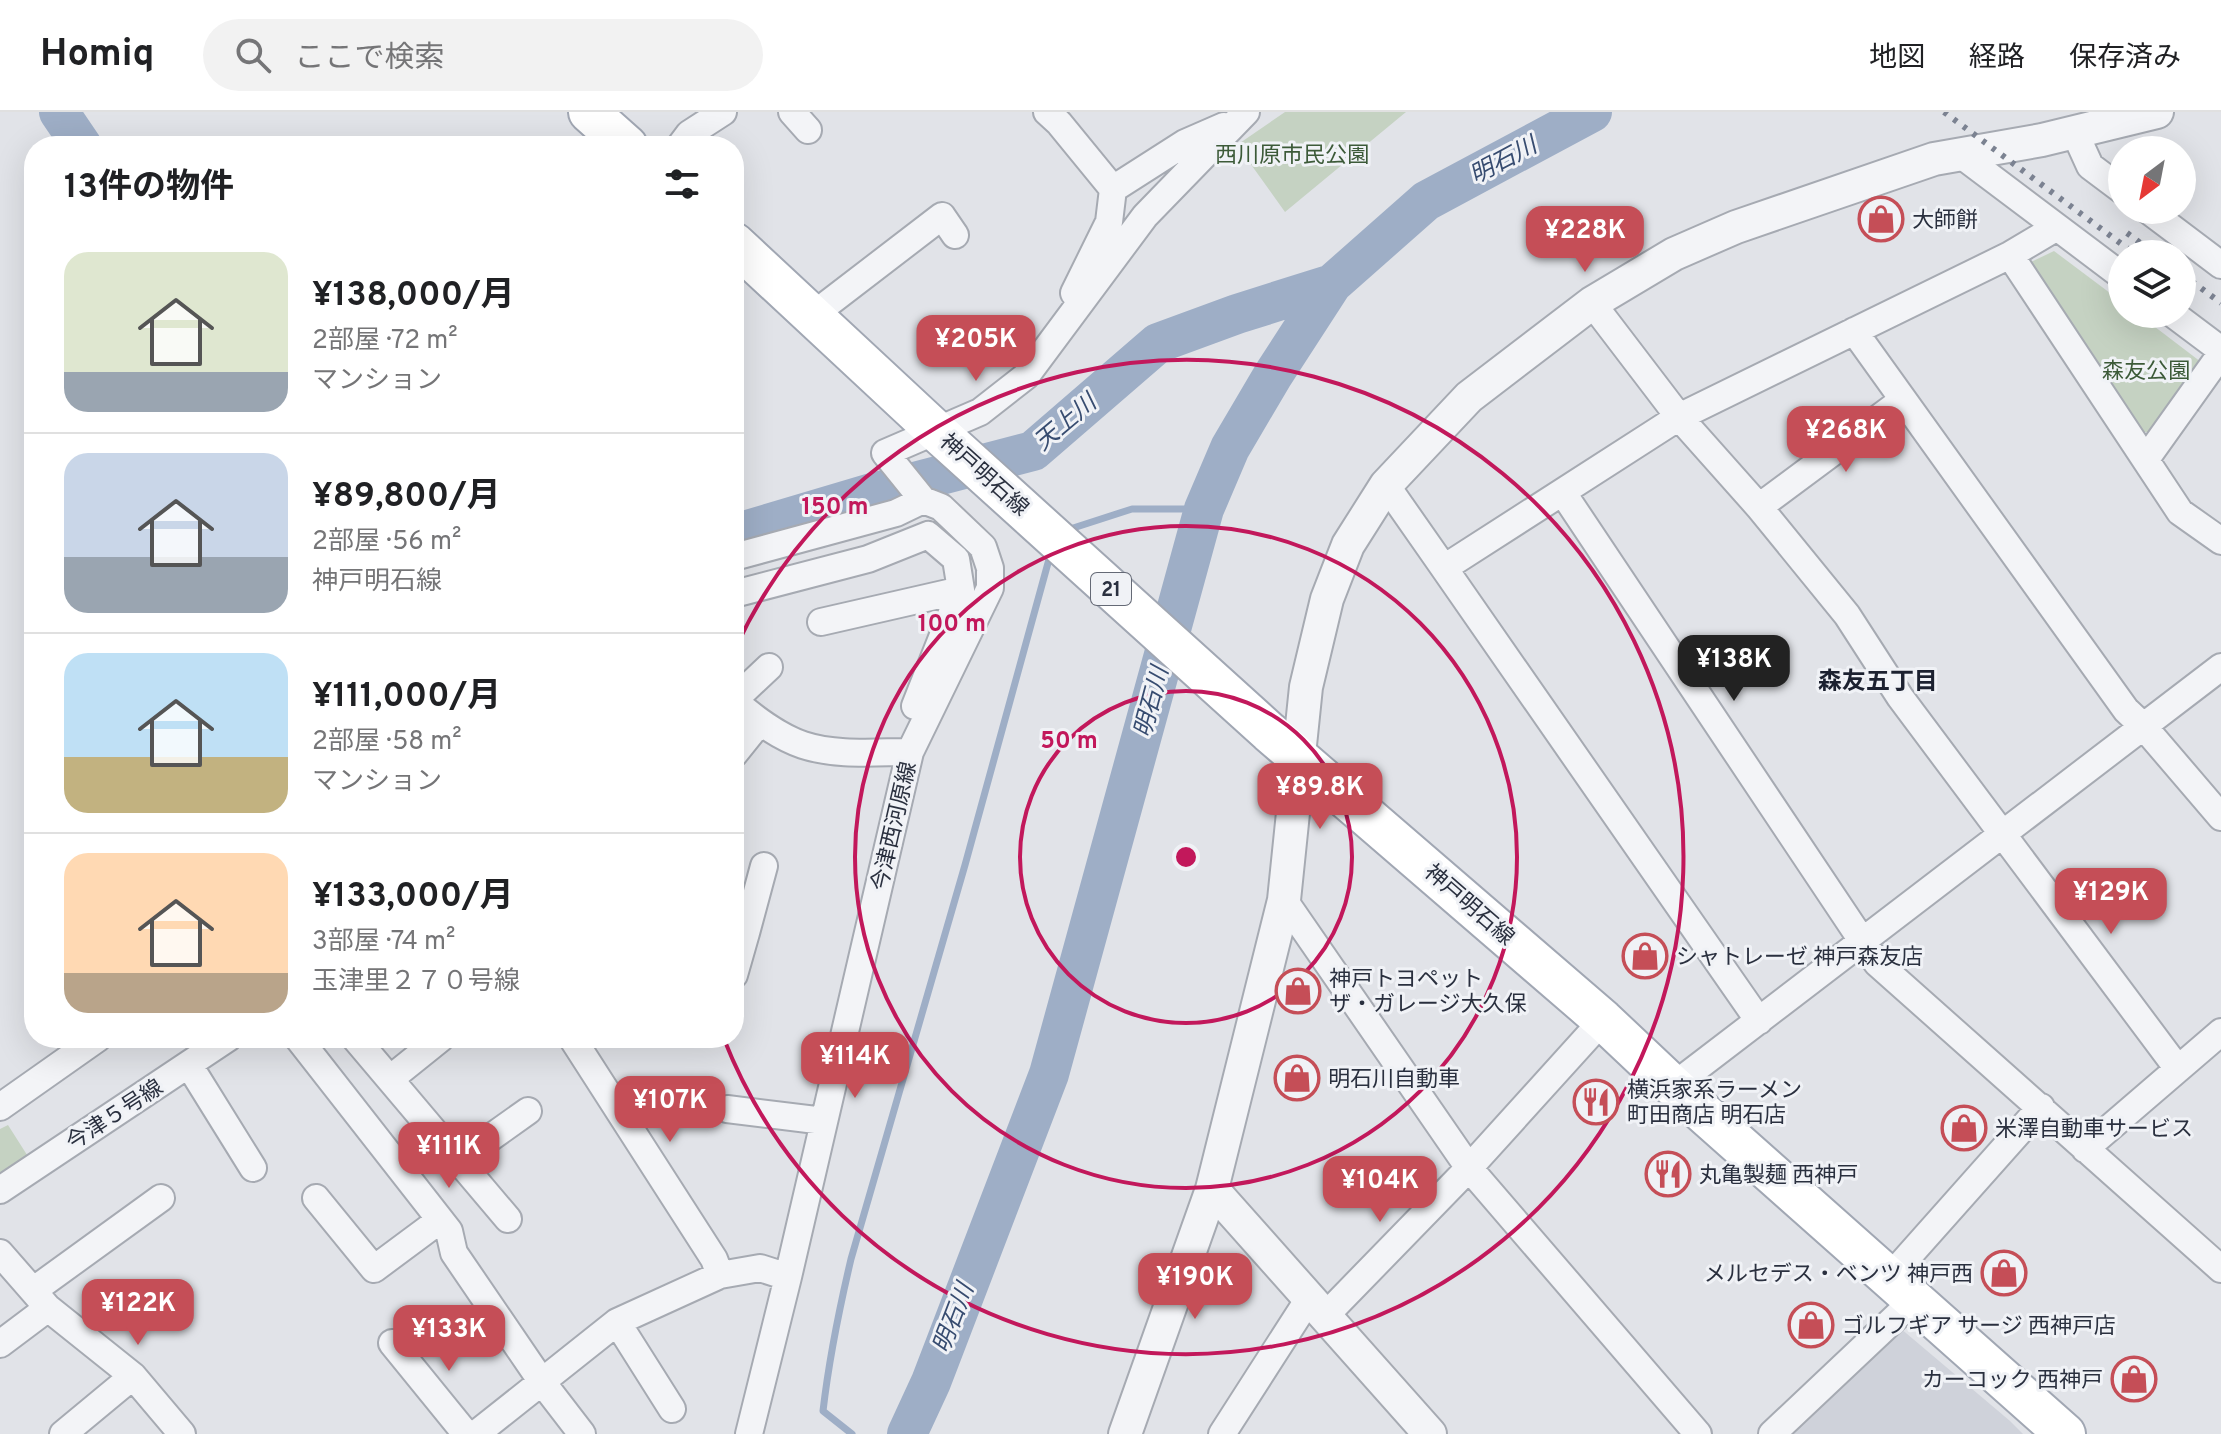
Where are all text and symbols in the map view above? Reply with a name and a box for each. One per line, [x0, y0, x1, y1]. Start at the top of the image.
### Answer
search box [203, 19, 763, 91]
text: Homiq [40, 31, 155, 80]
icon: search [231, 33, 275, 77]
text: ここで検索 [295, 41, 445, 78]
text: 地図 [1869, 41, 1925, 77]
text: 経路 [1969, 41, 2025, 77]
text: 保存済み [2069, 41, 2181, 77]
water label: 明石川 [1465, 130, 1545, 192]
north arrow [2108, 136, 2196, 224]
map controls [2108, 136, 2196, 328]
park label: 西川原市民公園 [1215, 143, 1369, 170]
icon: filters [660, 162, 704, 206]
text: 13件の物件 [64, 167, 234, 210]
shop icon: 大師餅 [1857, 195, 1905, 243]
pin: ¥228K [1529, 206, 1641, 274]
place label: 大師餅 [1912, 208, 1978, 235]
text: ¥228K [1544, 215, 1626, 248]
button: layers [2108, 240, 2196, 328]
text: ¥138,000/月 [312, 275, 515, 318]
icon: home [128, 284, 224, 380]
pin: ¥205K [920, 315, 1032, 383]
text: ¥205K [934, 324, 1018, 357]
text: 2部屋 · 72 m² [312, 325, 458, 358]
park label: 森友公園 [2102, 359, 2190, 386]
text: マンション [312, 365, 442, 398]
water label: 天上川 [1029, 387, 1106, 458]
pin: ¥268K [1790, 406, 1902, 474]
text: ¥268K [1805, 415, 1887, 448]
street label: 神戸明石線 [933, 429, 1033, 523]
text: ¥89,800/月 [312, 476, 501, 519]
icon: home [128, 485, 224, 581]
text: 150 m [801, 493, 869, 523]
text: 2部屋 · 56 m² [312, 526, 461, 559]
text: 神戸明石線 [312, 566, 442, 599]
road number: 21 [1091, 573, 1131, 605]
text: 100 m [918, 610, 986, 640]
pin: ¥138K [1678, 635, 1790, 703]
text: ¥138K [1696, 644, 1772, 677]
water label: 明石川 [1129, 661, 1178, 741]
district label: 森友五丁目 [1818, 668, 1938, 698]
text: ¥111,000/月 [312, 676, 501, 719]
icon: home [128, 685, 224, 781]
text: 2部屋 · 58 m² [312, 726, 462, 759]
text: 50 m [1040, 727, 1098, 757]
street label: 今津西河原線 [867, 759, 923, 894]
pin: ¥89.8K [1255, 763, 1385, 831]
text: マンション [312, 766, 442, 799]
text: ¥89.8K [1275, 772, 1365, 805]
centre of rings [1172, 843, 1200, 871]
street label: 神戸明石線 [1418, 860, 1519, 952]
pin: ¥129K [2055, 868, 2167, 936]
text: ¥133,000/月 [312, 876, 514, 919]
text: ¥129K [2073, 877, 2149, 910]
icon: home [128, 885, 224, 981]
text: 3部屋 · 74 m² [312, 926, 456, 959]
shop icon: シャトレーゼ 神戸森友店 [1621, 932, 1669, 980]
place label: シャトレーゼ 神戸森友店 [1676, 945, 1923, 972]
text: 玉津里２７０号線 [312, 966, 520, 999]
shop icon: 神戸トヨペット ザ・ガレージ大久保 [1274, 967, 1322, 1015]
place label: 神戸トヨペット ザ・ガレージ大久保 [1329, 967, 1527, 1019]
pin: ¥114K [799, 1032, 911, 1100]
text: ¥114K [819, 1041, 891, 1074]
shop icon: 明石川自動車 [1273, 1054, 1321, 1102]
place label: 明石川自動車 [1328, 1067, 1460, 1094]
street label: 今津５号線 [62, 1075, 169, 1157]
pin: ¥107K [614, 1076, 726, 1144]
restaurant icon: 横浜家系ラーメン 町田商店 明石店 [1572, 1078, 1620, 1126]
place label: 横浜家系ラーメン 町田商店 明石店 [1627, 1078, 1802, 1130]
text: ¥107K [632, 1085, 708, 1118]
shop icon: 米澤自動車サービス [1940, 1104, 1988, 1152]
place label: 米澤自動車サービス [1995, 1117, 2193, 1144]
pin: ¥111K [393, 1122, 505, 1190]
text: ¥111K [416, 1131, 482, 1164]
restaurant icon: 丸亀製麺 西神戸 [1644, 1150, 1692, 1198]
pin: ¥104K [1324, 1156, 1436, 1224]
place label: 丸亀製麺 西神戸 [1699, 1163, 1858, 1190]
text: ¥104K [1341, 1165, 1419, 1198]
shop icon: メルセデス・ベンツ 神戸西 [1980, 1249, 2028, 1297]
pin: ¥190K [1139, 1253, 1251, 1321]
text: ¥190K [1156, 1262, 1234, 1295]
place label: メルセデス・ベンツ 神戸西 [1704, 1262, 1973, 1289]
water label: 明石川 [928, 1277, 983, 1358]
pin: ¥122K [82, 1279, 194, 1347]
text: ¥122K [100, 1288, 176, 1321]
shop icon: ゴルフギア サージ 西神戸店 [1787, 1301, 1835, 1349]
pin: ¥133K [393, 1305, 505, 1373]
text: ¥133K [411, 1314, 487, 1347]
place label: ゴルフギア サージ 西神戸店 [1842, 1314, 2116, 1341]
shop icon: カーコック 西神戸 [2110, 1355, 2158, 1403]
place label: カーコック 西神戸 [1922, 1368, 2103, 1395]

